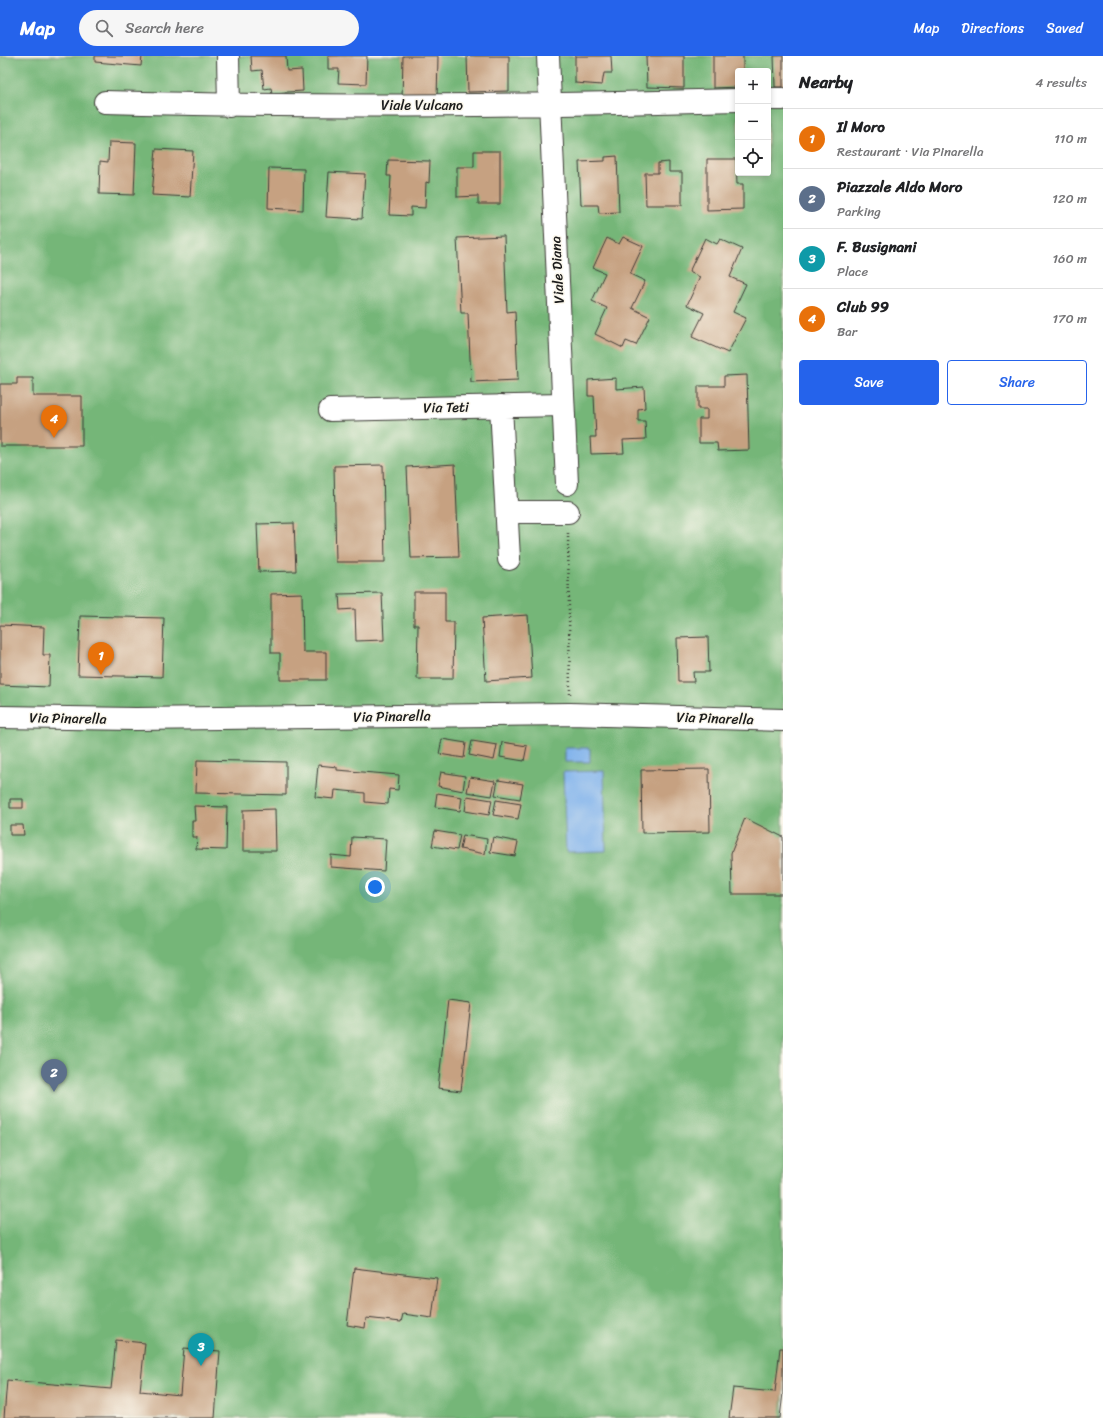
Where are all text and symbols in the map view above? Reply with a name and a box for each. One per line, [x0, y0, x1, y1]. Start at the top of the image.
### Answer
search box [79, 10, 359, 46]
text: Map [20, 12, 55, 45]
text: Search here [125, 15, 204, 41]
text: Map [913, 16, 939, 41]
text: Directions [961, 16, 1024, 41]
text: Saved [1046, 16, 1083, 41]
icon: search [93, 17, 115, 39]
text: Nearby [799, 67, 853, 97]
map controls [735, 68, 771, 176]
button: + [735, 68, 771, 104]
text: 4 results [1035, 71, 1087, 94]
street label: Viale Vulcano [381, 93, 463, 118]
button: − [735, 104, 771, 140]
text: Il Moro [837, 114, 885, 140]
text: 1 [809, 127, 815, 150]
text: 110 m [1054, 127, 1087, 150]
button: locate [735, 140, 771, 176]
text: Restaurant · Via Pinarella [837, 140, 983, 163]
text: Piazzale Aldo Moro [837, 174, 962, 200]
text: 2 [808, 187, 816, 210]
text: 120 m [1052, 187, 1087, 210]
text: Parking [837, 200, 881, 223]
text: F. Busignani [837, 234, 916, 260]
street label: Viale Diana [543, 236, 572, 304]
text: 3 [808, 247, 816, 270]
text: 160 m [1052, 247, 1087, 270]
text: Place [837, 260, 868, 283]
text: Club 99 [837, 294, 889, 320]
text: 4 [808, 307, 816, 330]
text: 170 m [1052, 307, 1087, 330]
text: Bar [837, 320, 857, 343]
button: Save [799, 360, 939, 405]
button: Share [947, 360, 1087, 405]
street label: Via Teti [423, 395, 470, 420]
pin: 4 [41, 405, 67, 438]
pin: 1 [88, 642, 114, 675]
street label: Via Pinarella [353, 703, 431, 730]
street label: Via Pinarella [29, 705, 107, 732]
street label: Via Pinarella [676, 705, 754, 732]
your location [365, 877, 385, 897]
pin: 2 [41, 1059, 67, 1092]
pin: 3 [188, 1333, 214, 1366]

